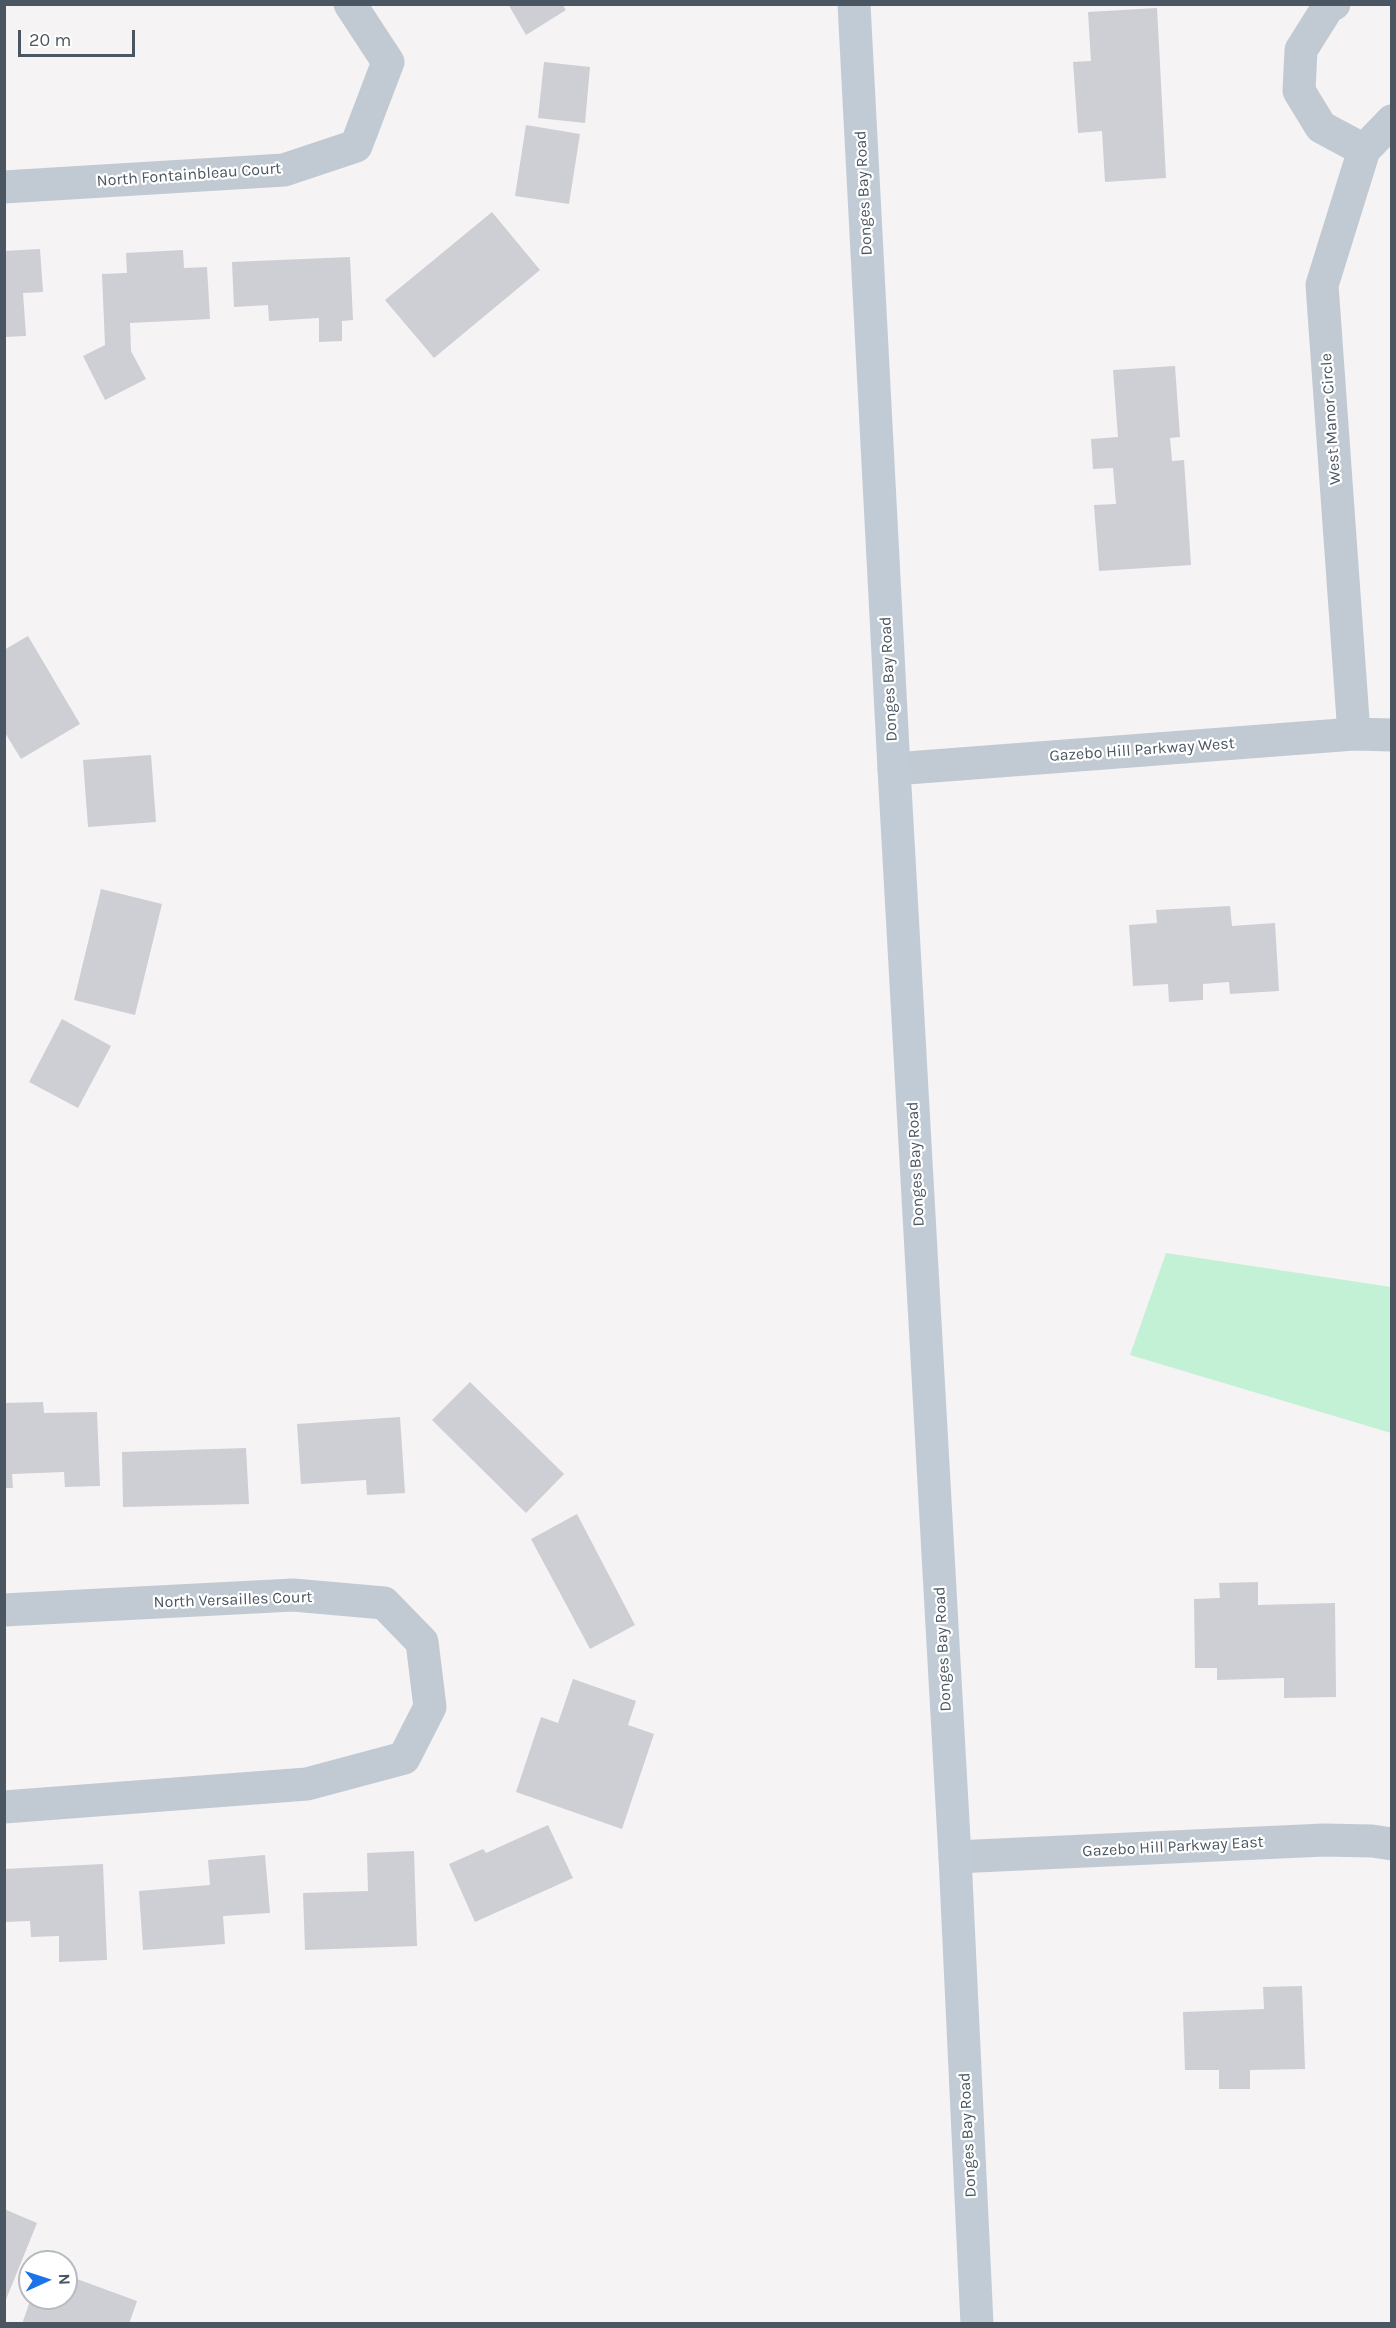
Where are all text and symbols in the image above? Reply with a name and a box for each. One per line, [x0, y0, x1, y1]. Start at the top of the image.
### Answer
scale bar [21, 18, 138, 56]
text: 20 m [29, 29, 71, 51]
street label: Donges Bay Road [851, 130, 877, 256]
street label: North Fontainbleau Court [96, 159, 282, 191]
street label: West Manor Circle [1317, 353, 1345, 485]
street label: Donges Bay Road [876, 616, 902, 742]
street label: Gazebo Hill Parkway West [1049, 734, 1235, 766]
street label: Donges Bay Road [903, 1101, 929, 1227]
street label: Donges Bay Road [930, 1586, 956, 1712]
street label: North Versailles Court [153, 1588, 313, 1612]
street label: Gazebo Hill Parkway East [1082, 1833, 1264, 1861]
street label: Donges Bay Road [955, 2072, 981, 2198]
north arrow [18, 2250, 78, 2310]
text: N [55, 2273, 74, 2285]

